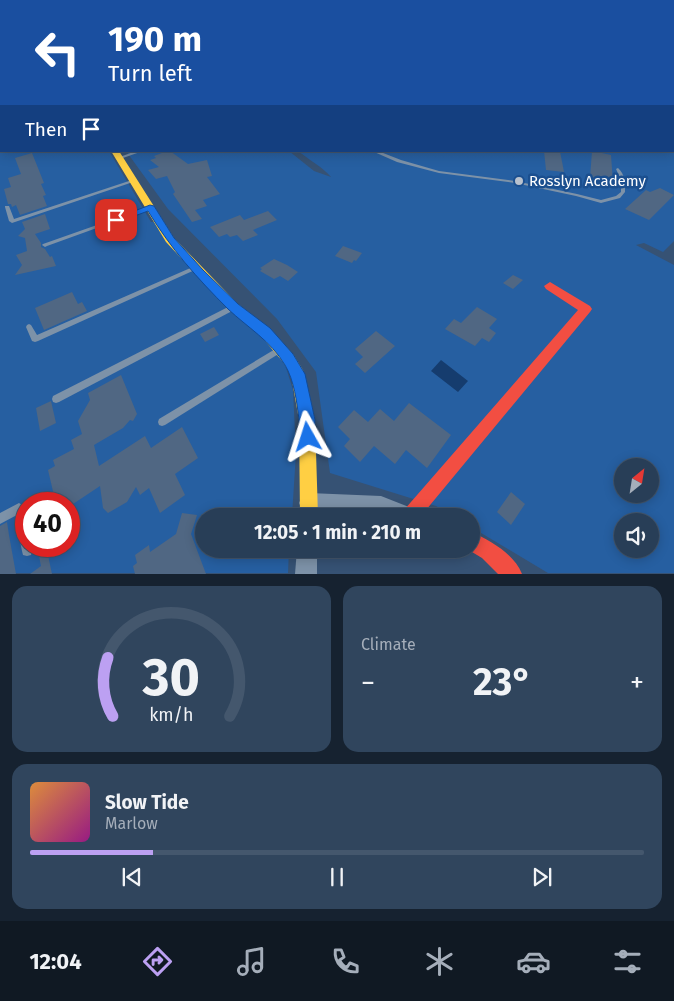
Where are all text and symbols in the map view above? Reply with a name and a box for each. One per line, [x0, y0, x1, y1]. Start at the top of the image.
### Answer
text: 190 m [108, 18, 202, 60]
icon: left [25, 20, 90, 85]
text: Turn left [108, 60, 192, 87]
icon: arrive [77, 115, 105, 143]
text: Then [25, 118, 67, 141]
place label: Rosslyn Academy [529, 172, 647, 190]
marker: Rosslyn Academy [513, 175, 525, 187]
pin [95, 199, 137, 241]
icon: arrive [102, 206, 130, 234]
position arrow [281, 410, 333, 462]
north arrow [614, 458, 659, 502]
map controls [614, 458, 659, 558]
speed limit sign: 40 [15, 492, 80, 557]
button: sound [614, 513, 659, 558]
text: 12:05 · 1 min · 210 m [254, 521, 421, 544]
text: Climate [361, 635, 416, 654]
text: 30 [142, 646, 200, 709]
text: 23° [473, 659, 532, 705]
text: − [361, 666, 375, 699]
text: + [630, 666, 644, 699]
text: km/h [149, 704, 194, 726]
text: Slow Tide [105, 791, 189, 814]
text: Marlow [105, 814, 158, 833]
icon: previous [118, 863, 146, 891]
icon: pause [323, 863, 351, 891]
icon: next [528, 863, 556, 891]
icon: directions [140, 944, 175, 979]
icon: music [234, 944, 269, 979]
icon: phone [328, 944, 363, 979]
icon: climate [422, 944, 457, 979]
icon: car [516, 944, 551, 979]
icon: filters [610, 944, 645, 979]
text: 12:04 [29, 948, 82, 975]

